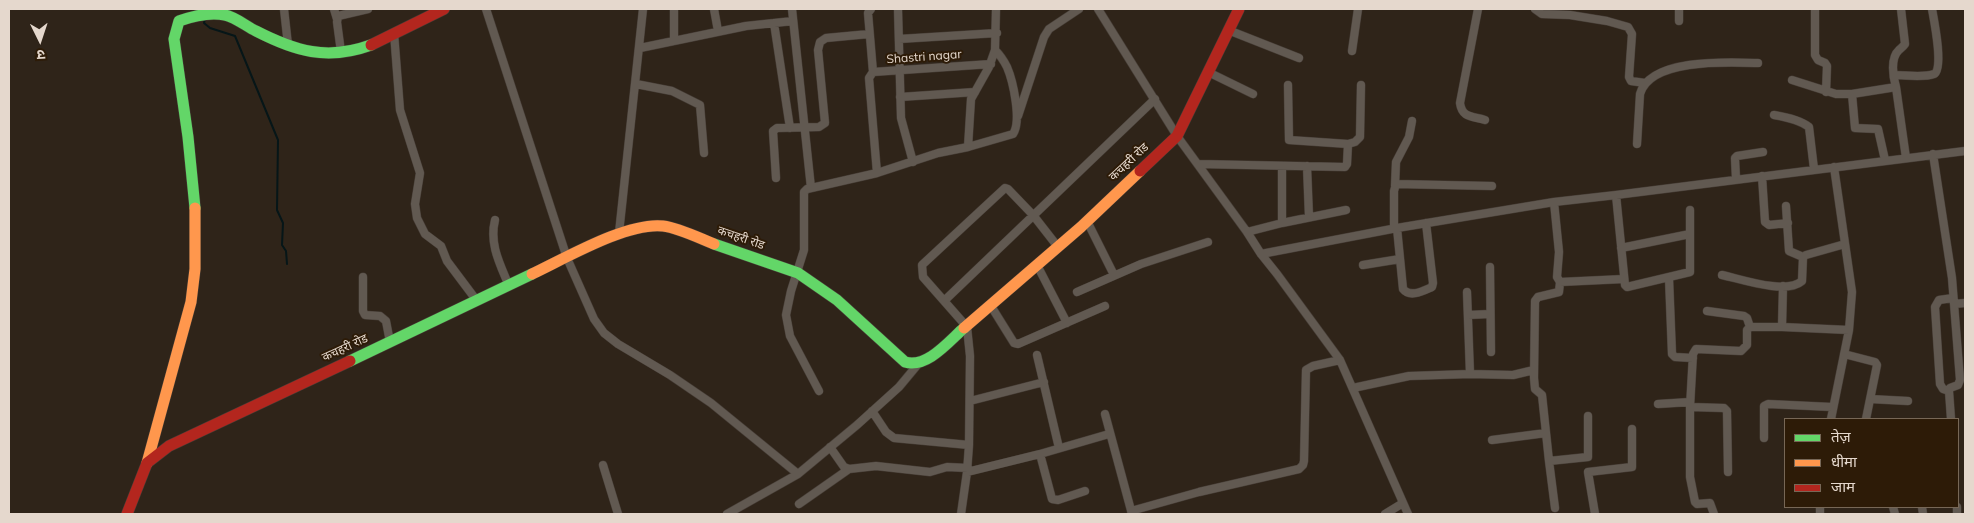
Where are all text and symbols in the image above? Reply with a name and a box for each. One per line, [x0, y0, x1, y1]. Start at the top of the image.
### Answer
north arrow [15, 15, 65, 65]
text: उ [36, 46, 46, 64]
street label: Shastri nagar [886, 47, 962, 67]
street label: कचहरी रोड [1106, 140, 1152, 184]
street label: कचहरी रोड [716, 223, 766, 253]
street label: कचहरी रोड [320, 331, 370, 365]
legend [1784, 418, 1959, 508]
text: तेज़ [1831, 427, 1851, 446]
text: धीमा [1831, 452, 1857, 471]
text: जाम [1831, 477, 1855, 496]

